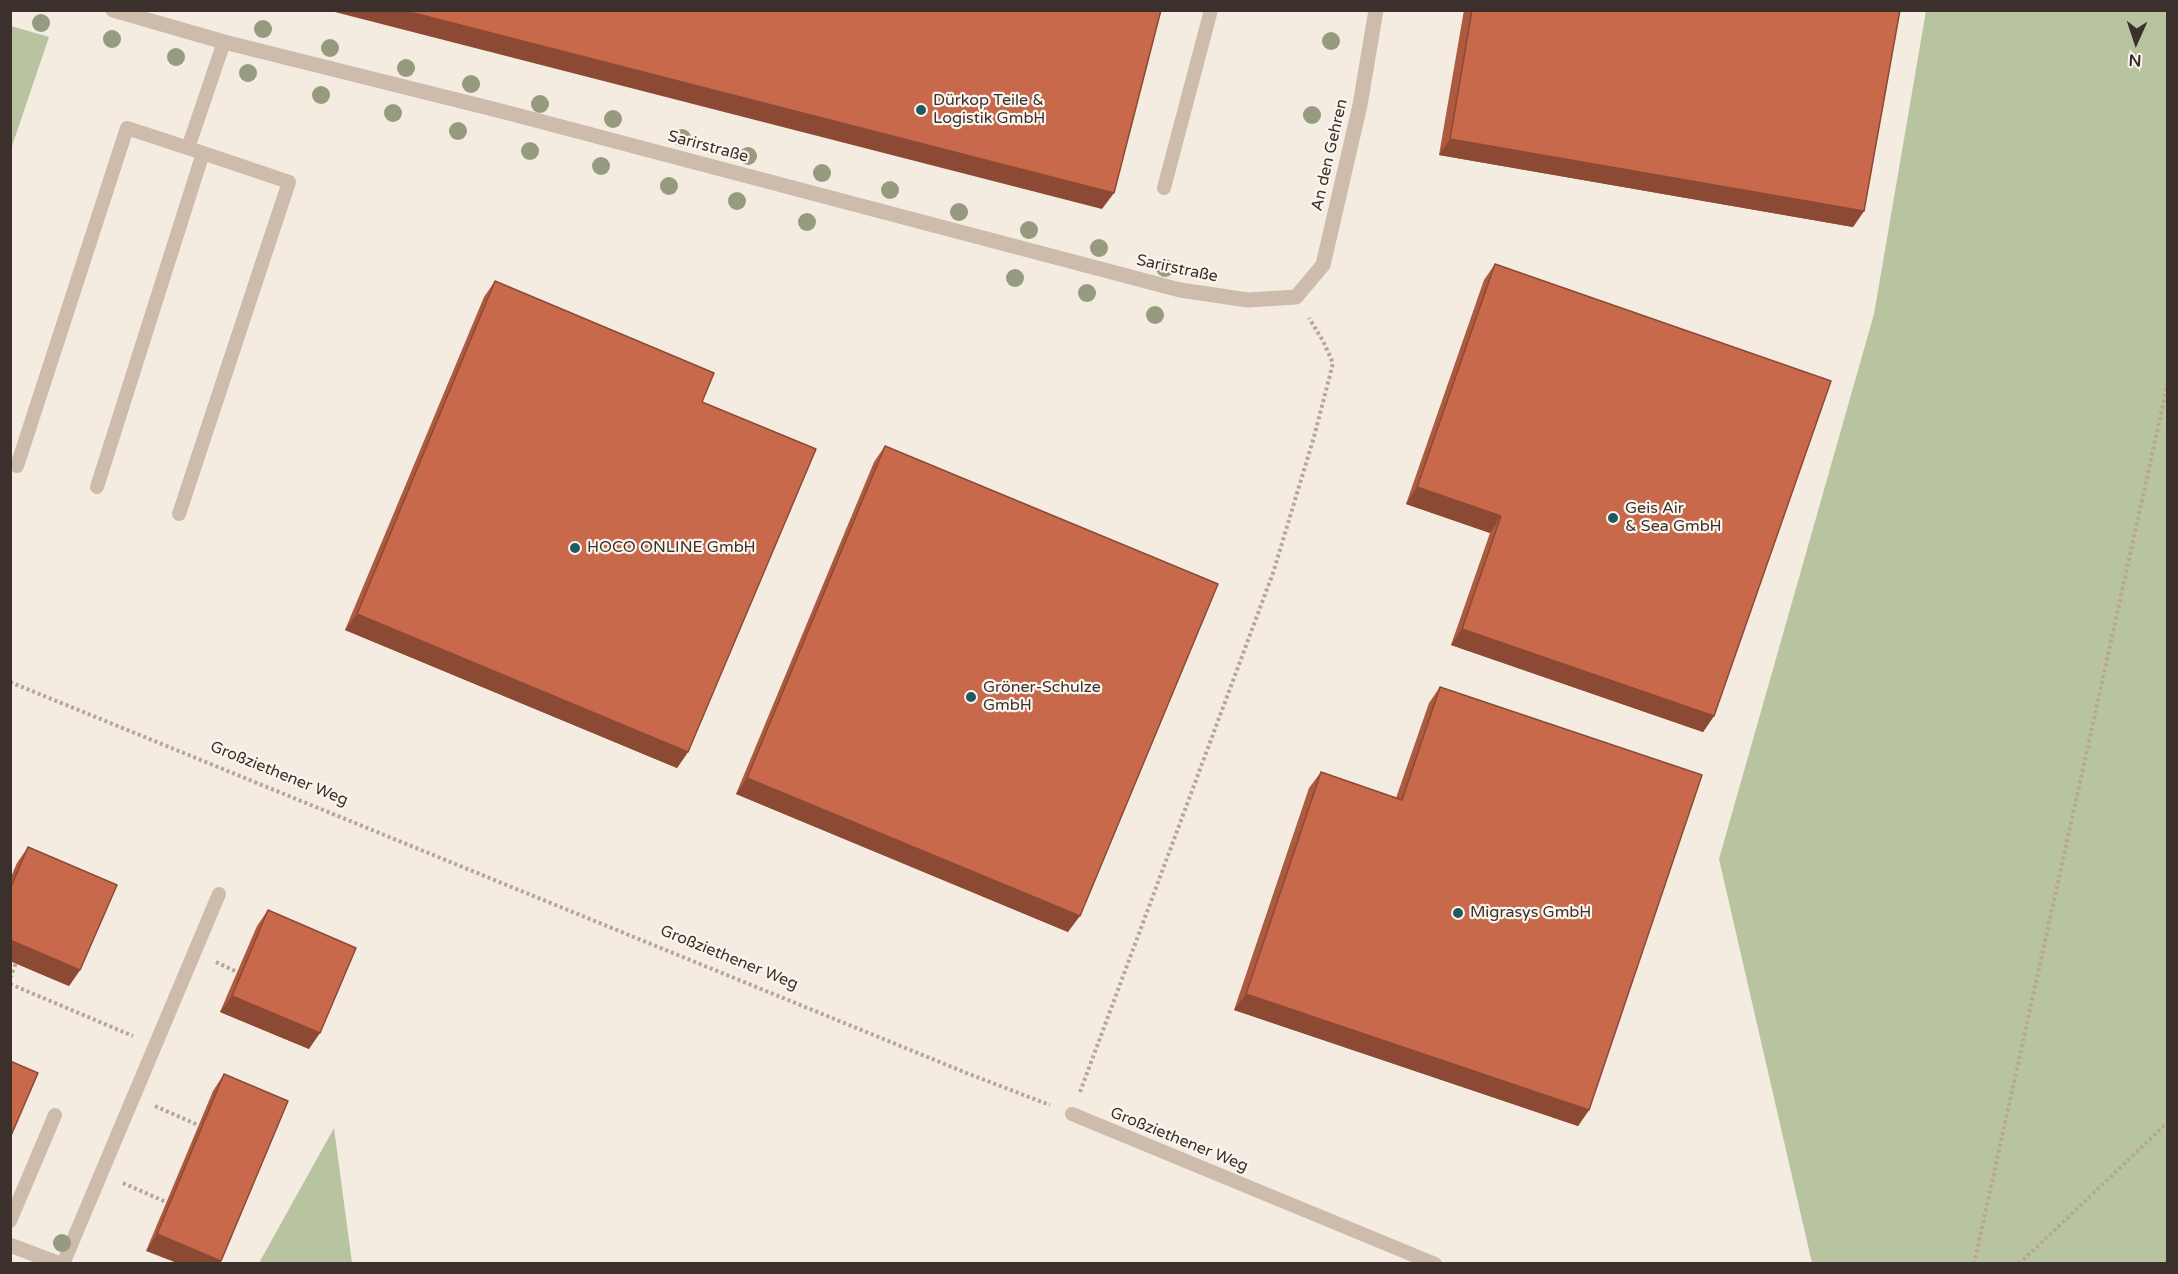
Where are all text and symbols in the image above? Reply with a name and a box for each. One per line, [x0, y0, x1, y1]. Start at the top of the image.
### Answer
north arrow [2106, 12, 2166, 72]
text: N [2128, 50, 2142, 70]
place label: Dürkop Teile & Logistik GmbH [933, 91, 1045, 129]
street label: An den Gehren [1308, 97, 1352, 213]
marker: Dürkop Teile & Logistik GmbH [914, 103, 928, 117]
street label: Sarirstraße [666, 127, 750, 167]
street label: Sarirstraße [1135, 251, 1219, 287]
place label: Geis Air & Sea GmbH [1625, 499, 1722, 537]
marker: Geis Air & Sea GmbH [1606, 511, 1620, 525]
place label: HOCO ONLINE GmbH [587, 538, 756, 558]
marker: HOCO ONLINE GmbH [568, 541, 582, 555]
place label: Gröner-Schulze GmbH [983, 678, 1101, 716]
marker: Gröner-Schulze GmbH [964, 690, 978, 704]
street label: Großziethener Weg [207, 738, 351, 810]
place label: Migrasys GmbH [1470, 903, 1591, 923]
marker: Migrasys GmbH [1451, 906, 1465, 920]
street label: Großziethener Weg [657, 922, 801, 994]
street label: Großziethener Weg [1107, 1104, 1251, 1176]

